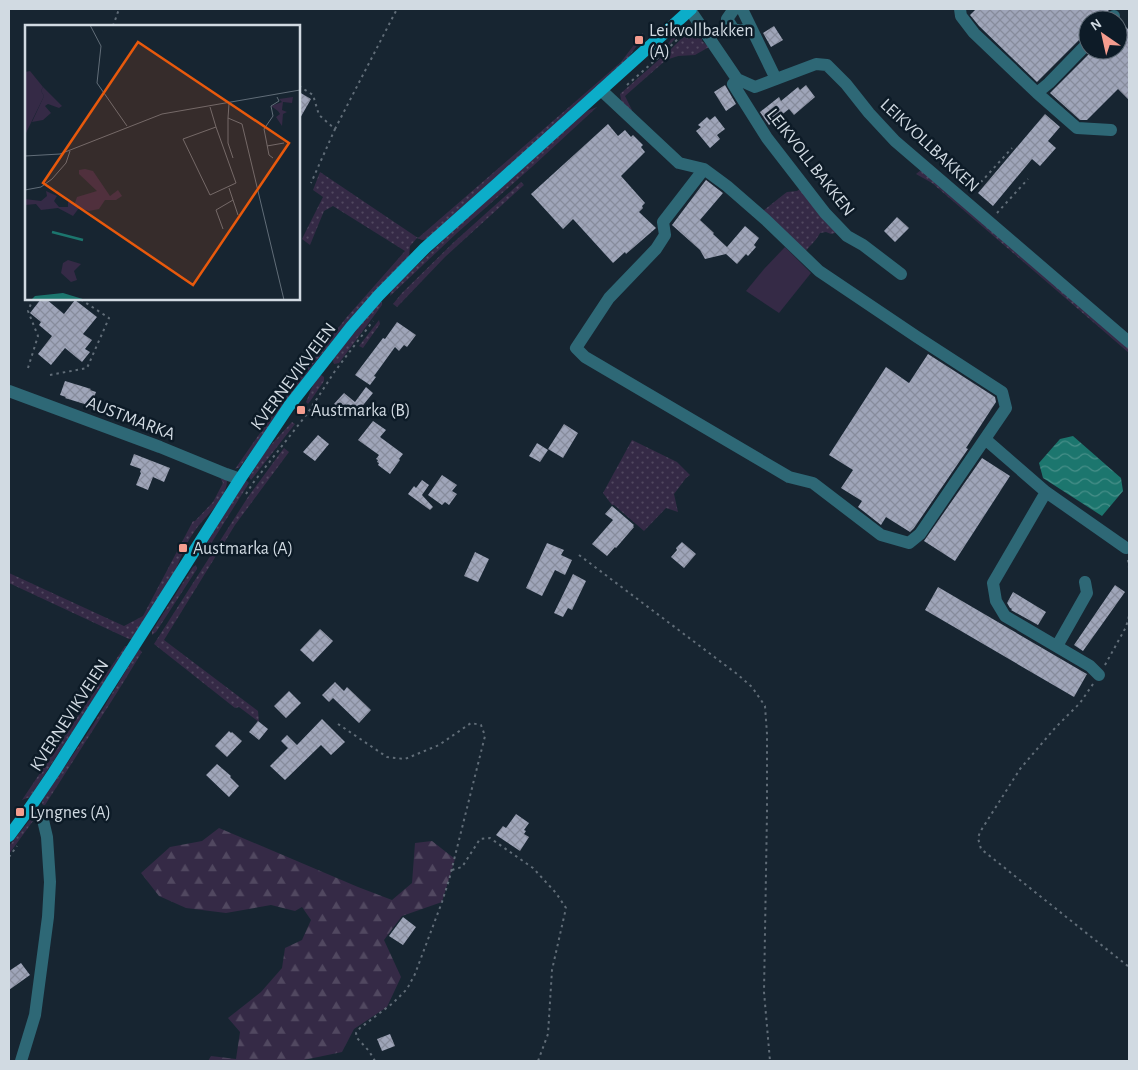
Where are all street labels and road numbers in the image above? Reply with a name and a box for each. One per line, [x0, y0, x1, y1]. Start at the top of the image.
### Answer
street label: LEIKVOLLBAKKEN [876, 96, 982, 196]
street label: LEIKVOLL BAKKEN [763, 106, 858, 220]
street label: KVERNEVIKVEIEN [248, 320, 340, 434]
street label: AUSTMARKA [84, 394, 178, 444]
street label: KVERNEVIKVEIEN [27, 657, 113, 775]

